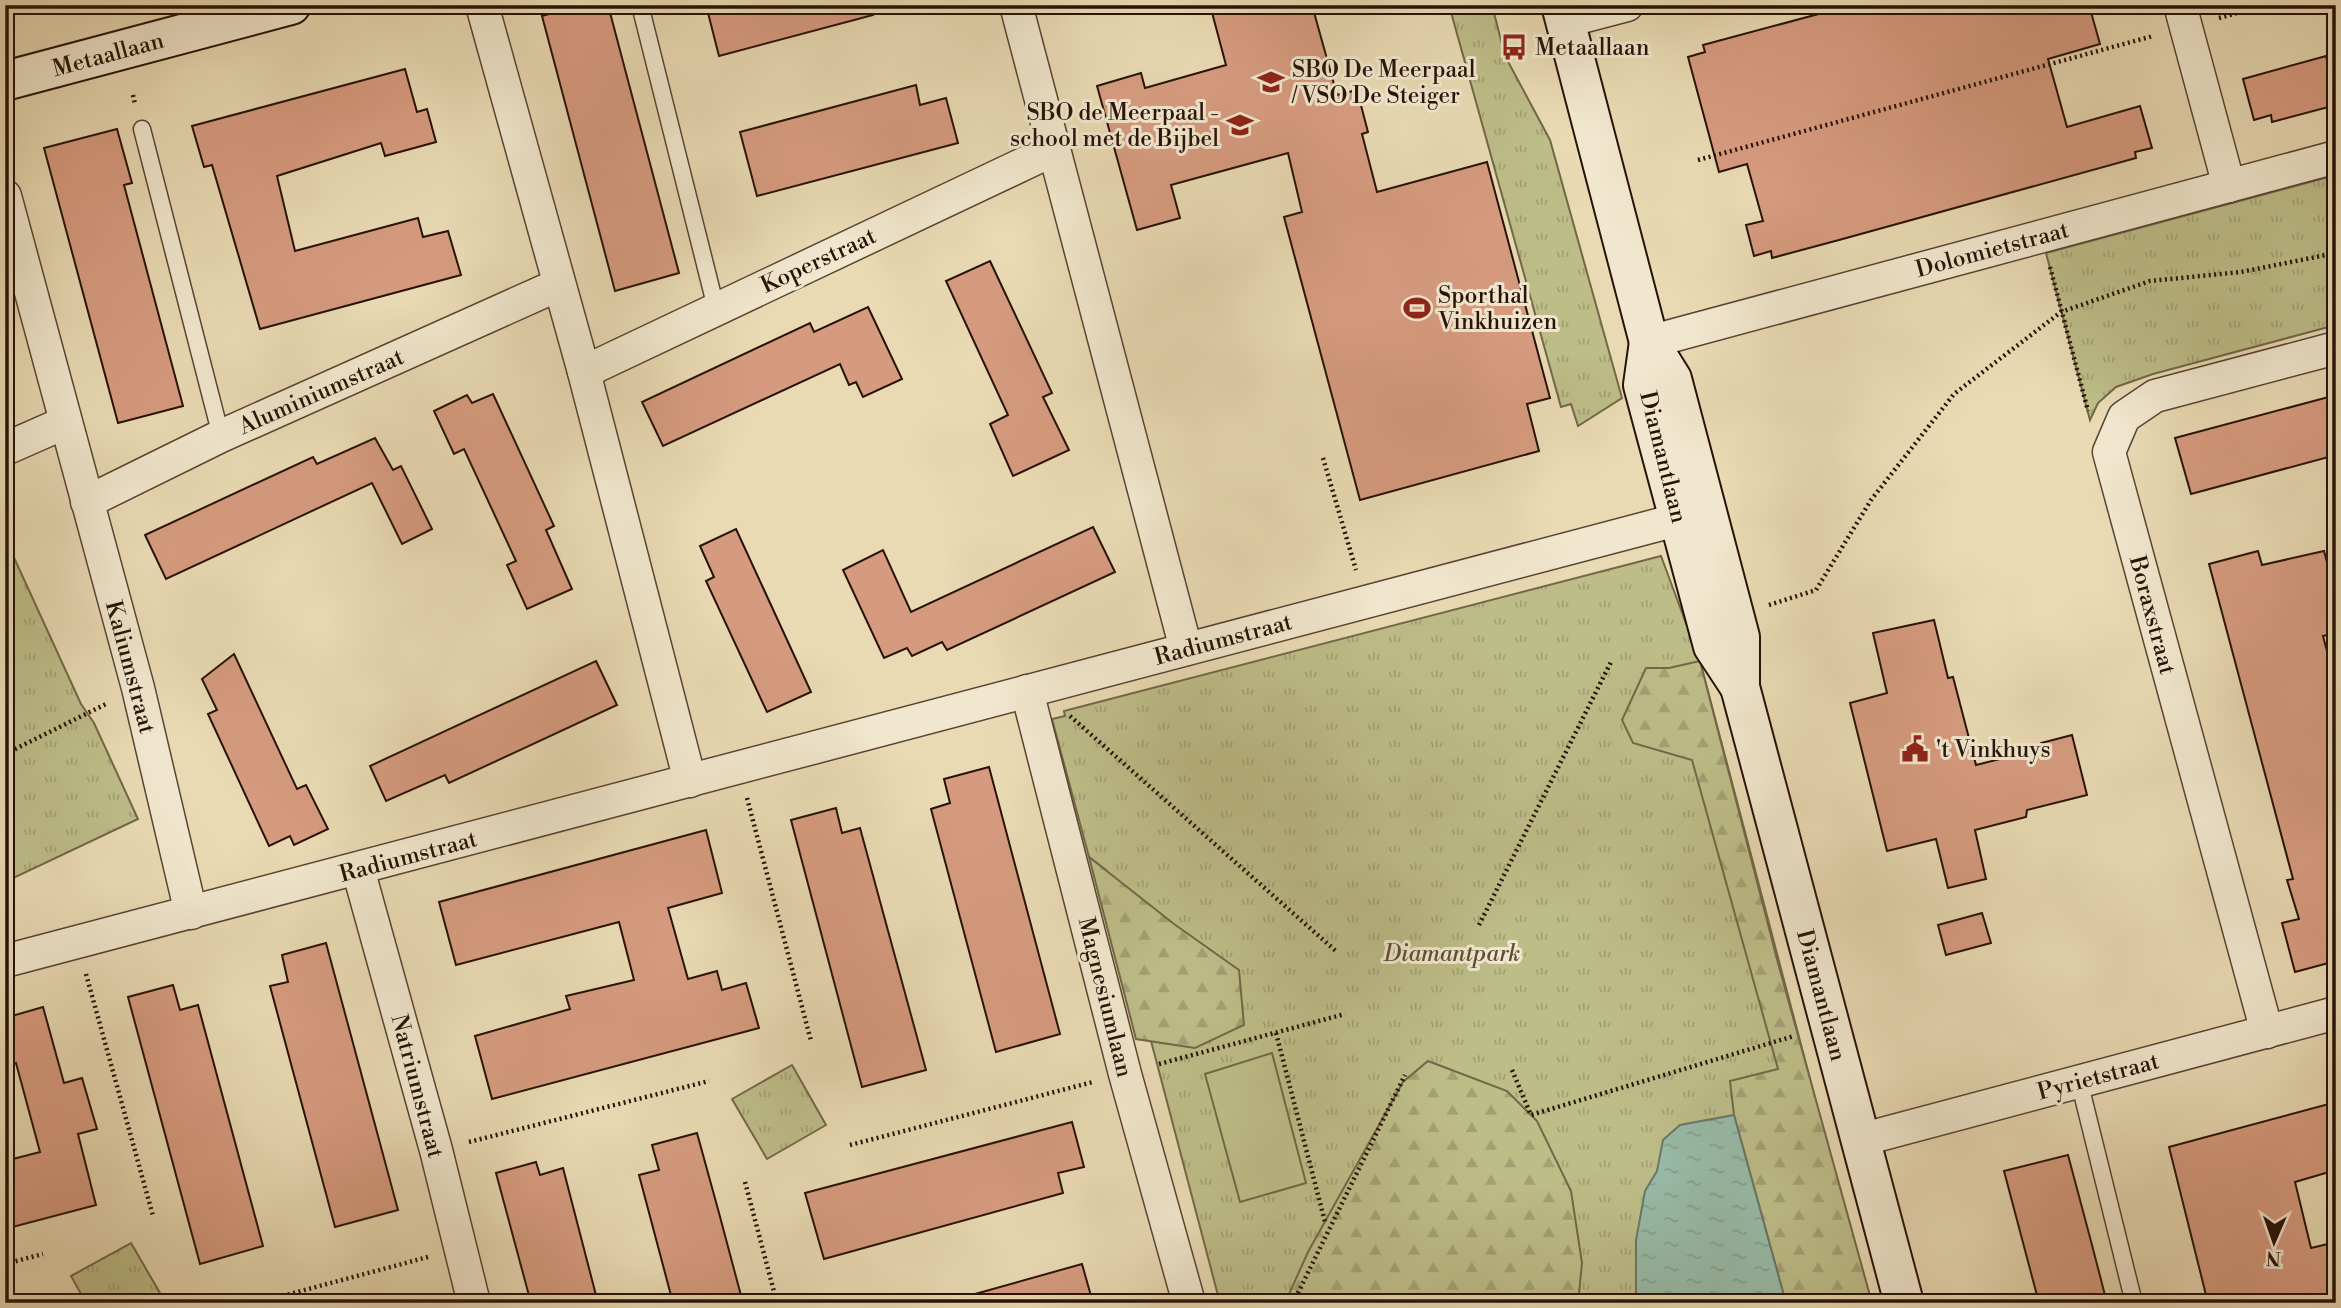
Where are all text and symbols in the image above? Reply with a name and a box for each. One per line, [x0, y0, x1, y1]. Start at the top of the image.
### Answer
street label: Metaallaan [49, 27, 167, 83]
bus stop icon: Metaallaan [1499, 32, 1529, 62]
place label: Metaallaan [1535, 34, 1650, 62]
place label: SBO De Meerpaal / VSO De Steiger [1291, 56, 1476, 110]
school or university icon: SBO De Meerpaal / VSO De Steiger [1256, 67, 1286, 97]
place label: SBO de Meerpaal - school met de Bijbel [1010, 99, 1219, 153]
school or university icon: SBO de Meerpaal - school met de Bijbel [1225, 110, 1255, 140]
street label: Dolomietstraat [1912, 216, 2072, 284]
street label: Koperstraat [756, 222, 881, 300]
place label: Sporthal Vinkhuizen [1437, 282, 1558, 336]
sports icon: Sporthal Vinkhuizen [1402, 293, 1432, 323]
street label: Aluminiumstraat [234, 343, 408, 441]
street label: Diamantlaan [1633, 388, 1693, 526]
street label: Boraxstraat [2122, 552, 2181, 678]
street label: Kaliumstraat [99, 598, 161, 737]
street label: Radiumstraat [1151, 608, 1295, 672]
public building icon: 't Vinkhuys [1900, 734, 1930, 764]
place label: 't Vinkhuys [1936, 736, 2051, 764]
street label: Radiumstraat [336, 825, 480, 889]
street label: Magnesiumlaan [1072, 914, 1139, 1080]
street label: Diamantlaan [1790, 927, 1852, 1064]
park label: Diamantpark [1383, 940, 1520, 968]
street label: Natriumstraat [384, 1011, 450, 1161]
street label: Pyrietstraat [2034, 1047, 2162, 1107]
north arrow [2240, 1206, 2310, 1276]
text: N [2266, 1246, 2281, 1270]

